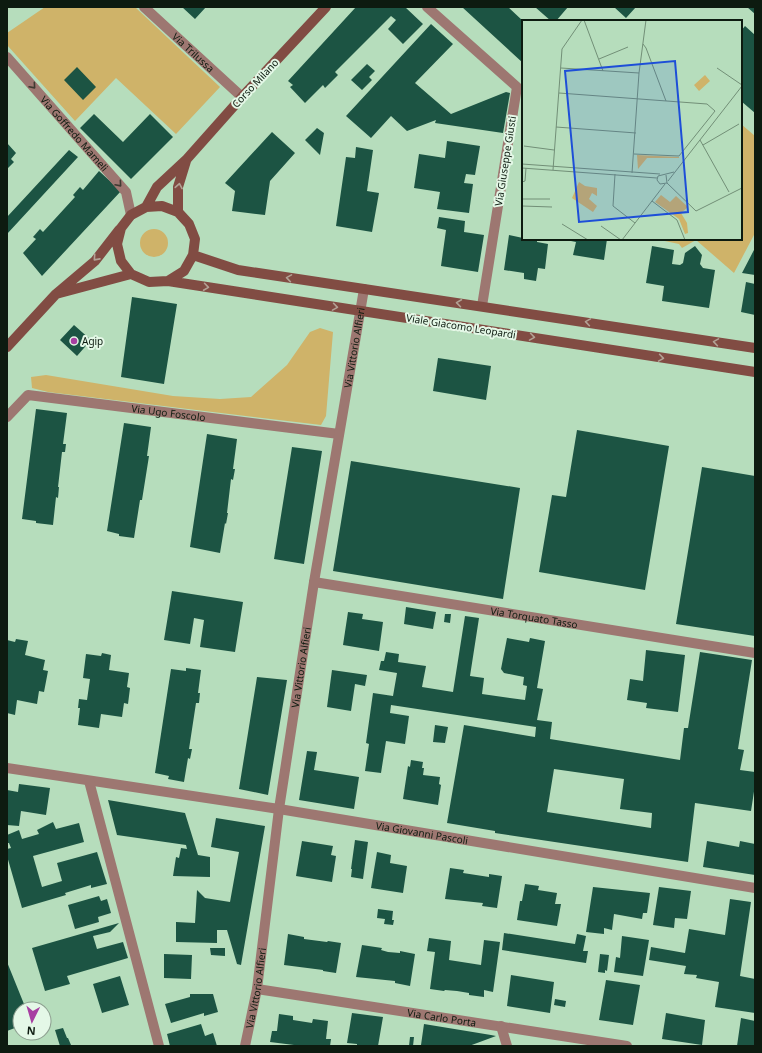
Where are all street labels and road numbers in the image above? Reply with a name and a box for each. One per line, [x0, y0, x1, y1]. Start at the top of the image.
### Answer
street label: Via Trilussa [169, 29, 217, 75]
street label: Corso Milano [229, 56, 281, 110]
street label: Via Goffredo Mameli [37, 93, 112, 174]
street label: Via Giuseppe Giusti [491, 115, 519, 207]
street label: Via Vittorio Alfieri [340, 306, 368, 389]
street label: Viale Giacomo Leopardi [405, 310, 517, 342]
street label: Via Ugo Foscolo [131, 401, 206, 424]
street label: Via Torquato Tasso [490, 604, 579, 631]
street label: Via Vittorio Alfieri [288, 626, 314, 709]
street label: Via Giovanni Pascoli [375, 818, 469, 847]
street label: Via Vittorio Alfieri [242, 947, 269, 1030]
street label: Via Carlo Porta [406, 1005, 477, 1030]

